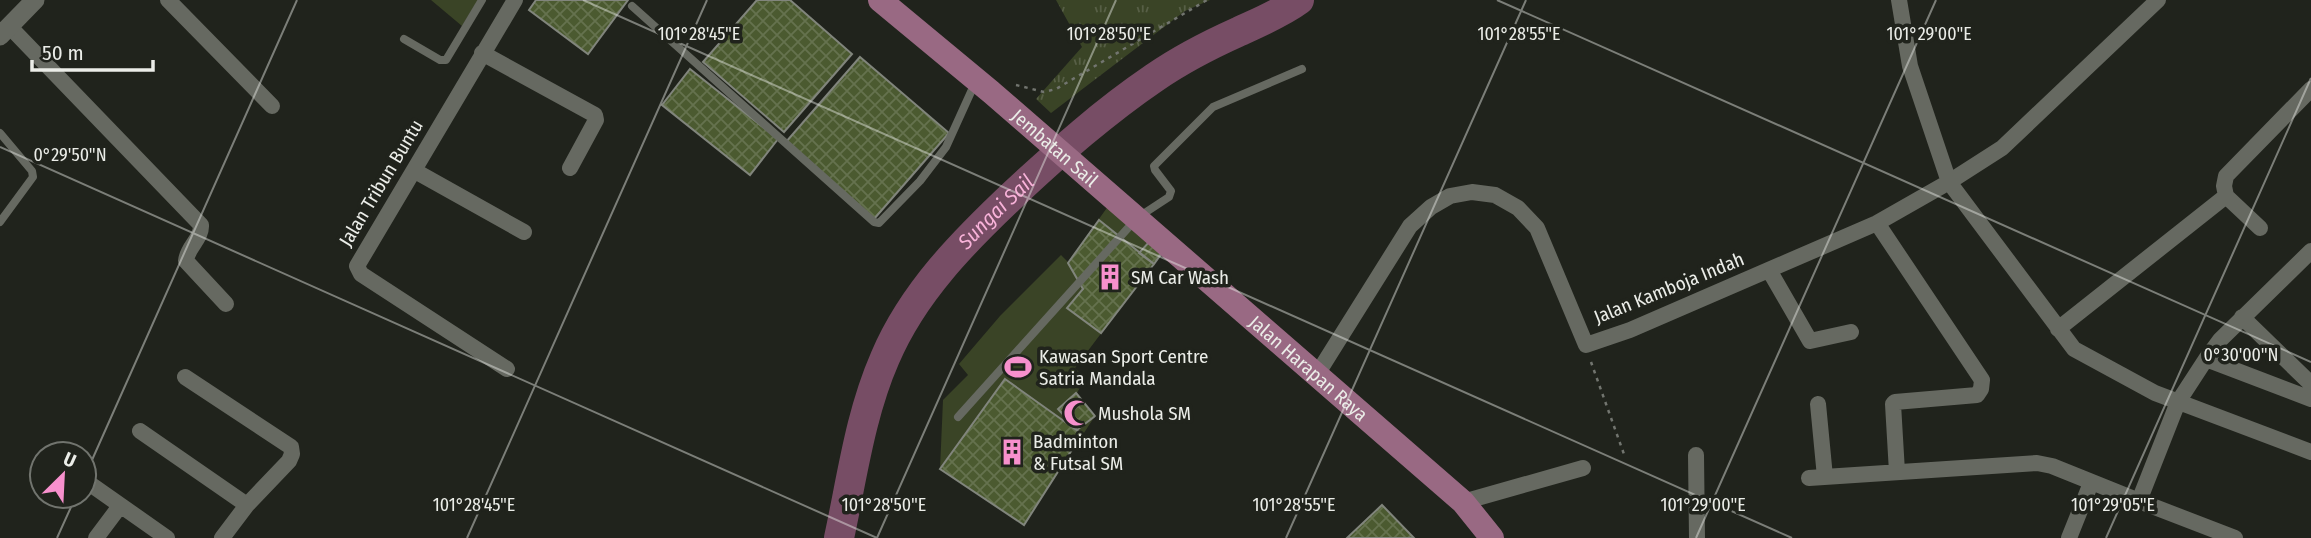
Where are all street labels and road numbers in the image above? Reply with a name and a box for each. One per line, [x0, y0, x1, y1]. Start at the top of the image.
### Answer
street label: Jembatan Sail [1007, 104, 1103, 191]
street label: Jalan Tribun Buntu [334, 115, 428, 251]
street label: Jalan Kamboja Indah [1591, 247, 1747, 329]
street label: Jalan Harapan Raya [1245, 310, 1373, 426]

